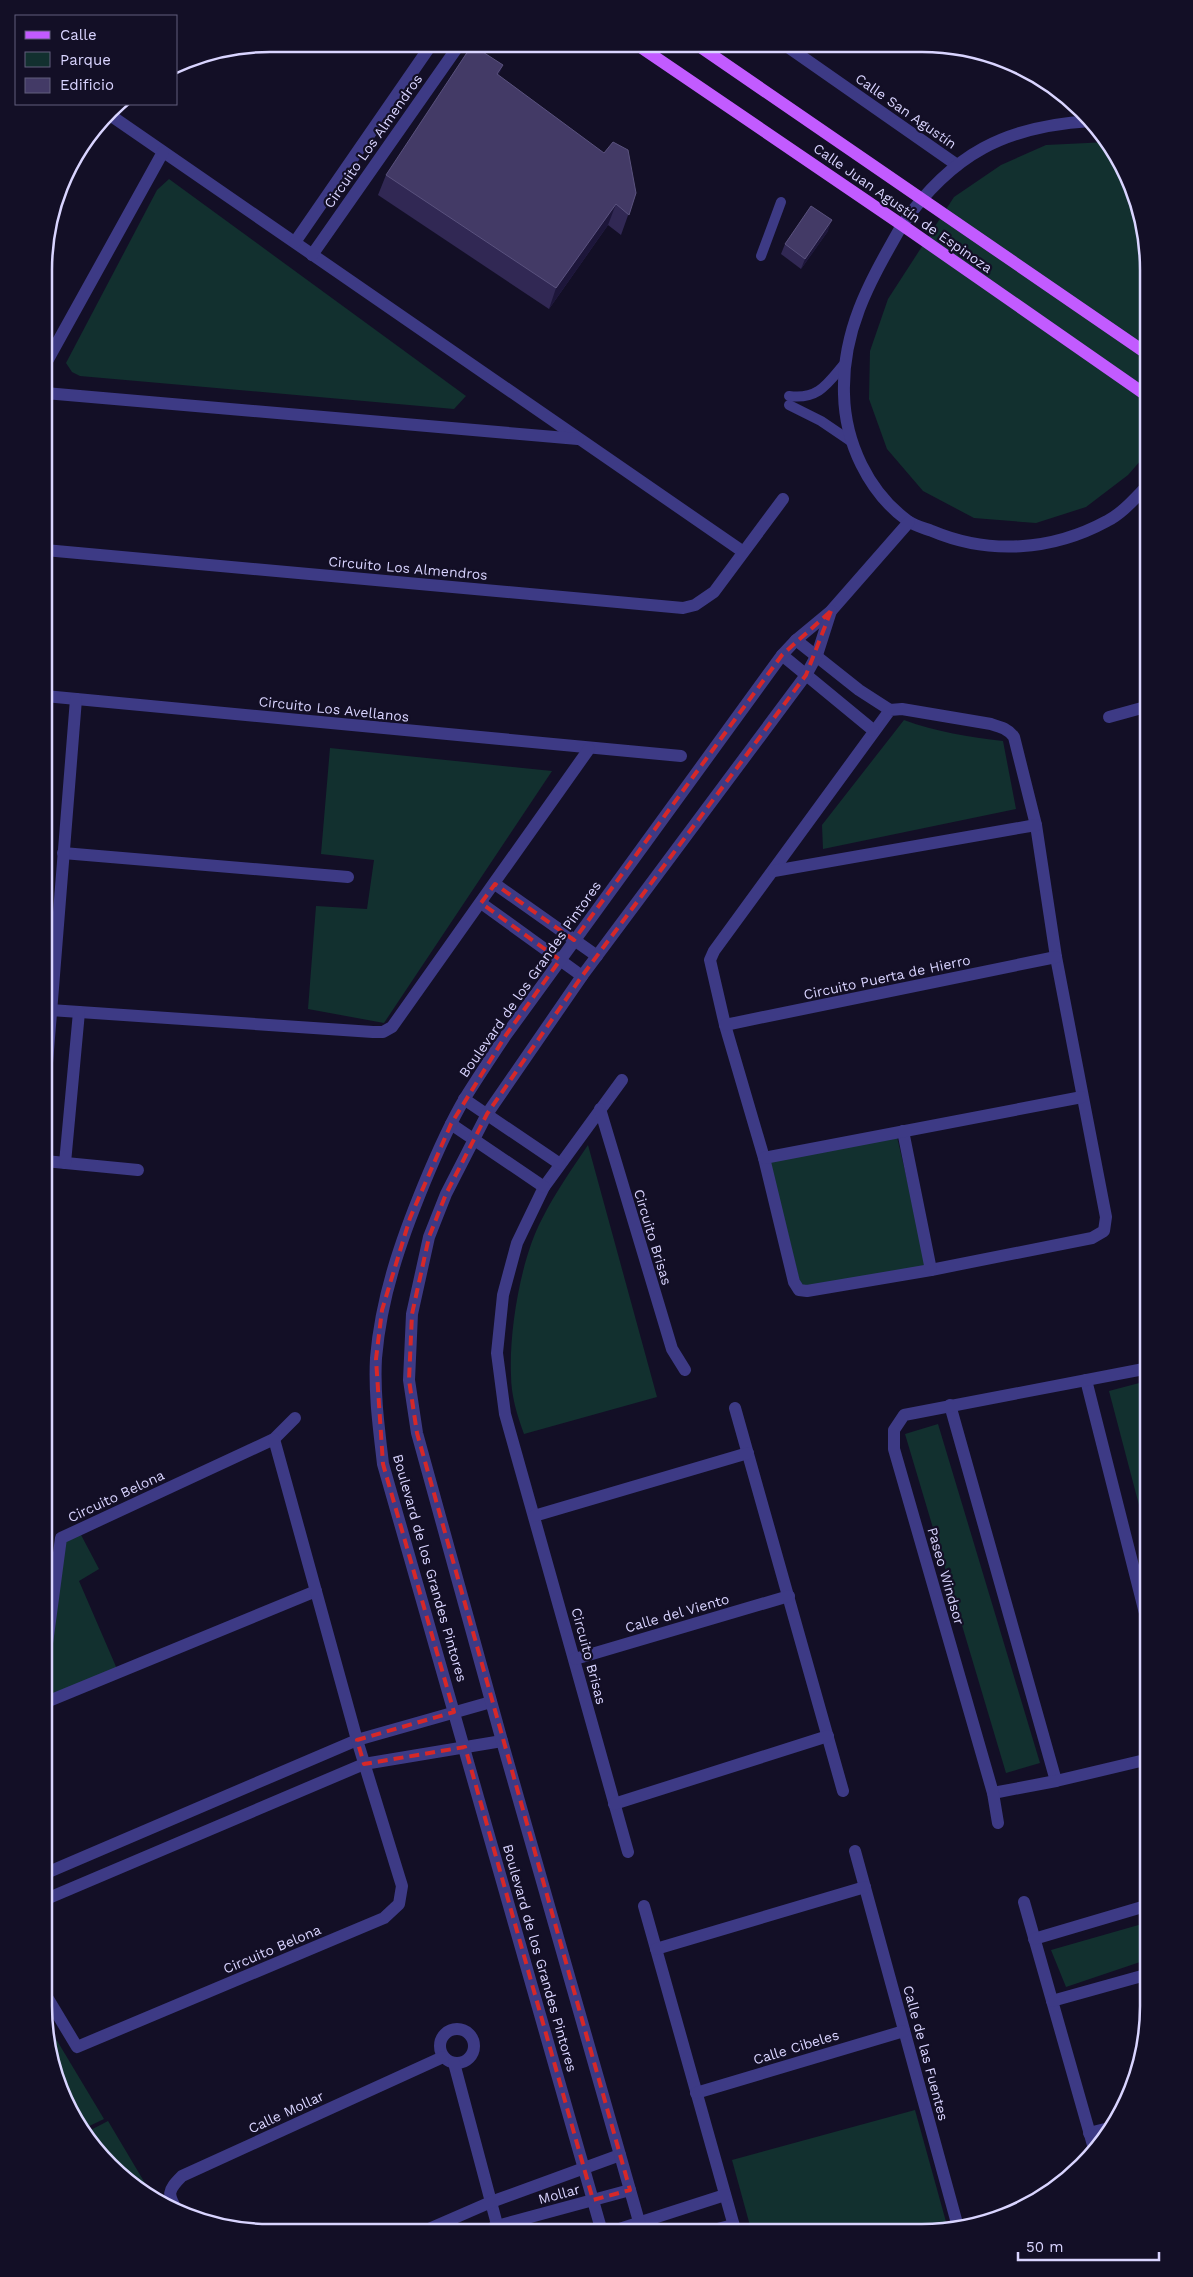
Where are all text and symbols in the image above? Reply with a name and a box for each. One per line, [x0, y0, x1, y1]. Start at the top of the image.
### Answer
legend [15, 15, 178, 105]
text: Calle [60, 26, 97, 44]
text: Parque [60, 51, 111, 69]
street label: Calle San Agustín [852, 70, 960, 152]
street label: Circuito Los Almendros [321, 71, 425, 211]
text: Edificio [60, 76, 114, 94]
street label: Calle Juan Agustín de Espinoza [811, 140, 995, 276]
street label: Circuito Los Almendros [328, 553, 488, 583]
street label: Circuito Los Avellanos [258, 693, 410, 725]
street label: Boulevard de los Grandes Pintores [456, 878, 604, 1080]
street label: Circuito Puerta de Hierro [802, 951, 972, 1003]
street label: Circuito Brisas [631, 1187, 675, 1287]
street label: Boulevard de los Grandes Pintores [390, 1452, 470, 1684]
street label: Circuito Belona [65, 1467, 167, 1525]
street label: Paseo Windsor [924, 1525, 968, 1627]
street label: Calle del Viento [623, 1590, 731, 1636]
street label: Circuito Brisas [568, 1606, 610, 1706]
street label: Boulevard de los Grandes Pintores [500, 1842, 580, 2074]
street label: Circuito Belona [221, 1921, 323, 1977]
street label: Calle de las Fuentes [900, 1984, 952, 2122]
street label: Calle Cibeles [751, 2026, 841, 2068]
street label: Calle Mollar [246, 2087, 327, 2136]
street label: Mollar [536, 2181, 582, 2207]
scale bar [1018, 2230, 1159, 2262]
text: 50 m [1026, 2238, 1063, 2256]

